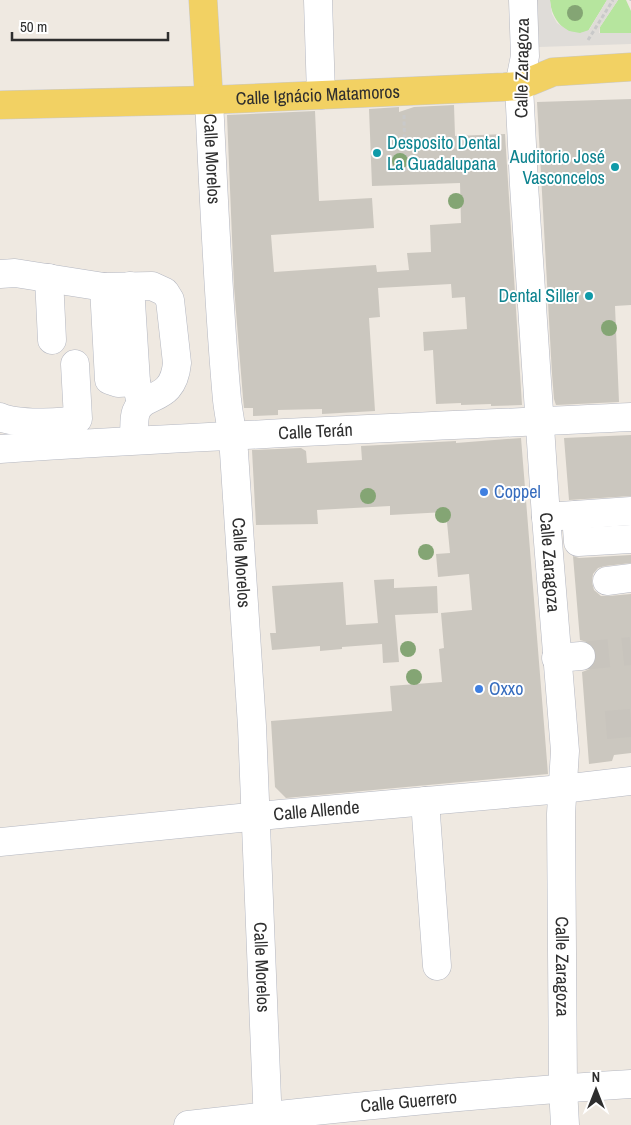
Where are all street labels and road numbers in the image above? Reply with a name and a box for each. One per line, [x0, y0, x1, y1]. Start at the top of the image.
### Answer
street label: Calle Zaragoza [508, 18, 535, 118]
street label: Calle Ignácio Matamoros [235, 79, 400, 111]
street label: Calle Morelos [198, 113, 227, 205]
street label: Calle Terán [278, 417, 353, 445]
street label: Calle Zaragoza [534, 511, 567, 613]
street label: Calle Morelos [226, 517, 257, 609]
street label: Calle Allende [272, 794, 360, 827]
street label: Calle Zaragoza [550, 916, 575, 1017]
street label: Calle Morelos [248, 922, 276, 1013]
street label: Calle Guerrero [359, 1084, 458, 1118]

